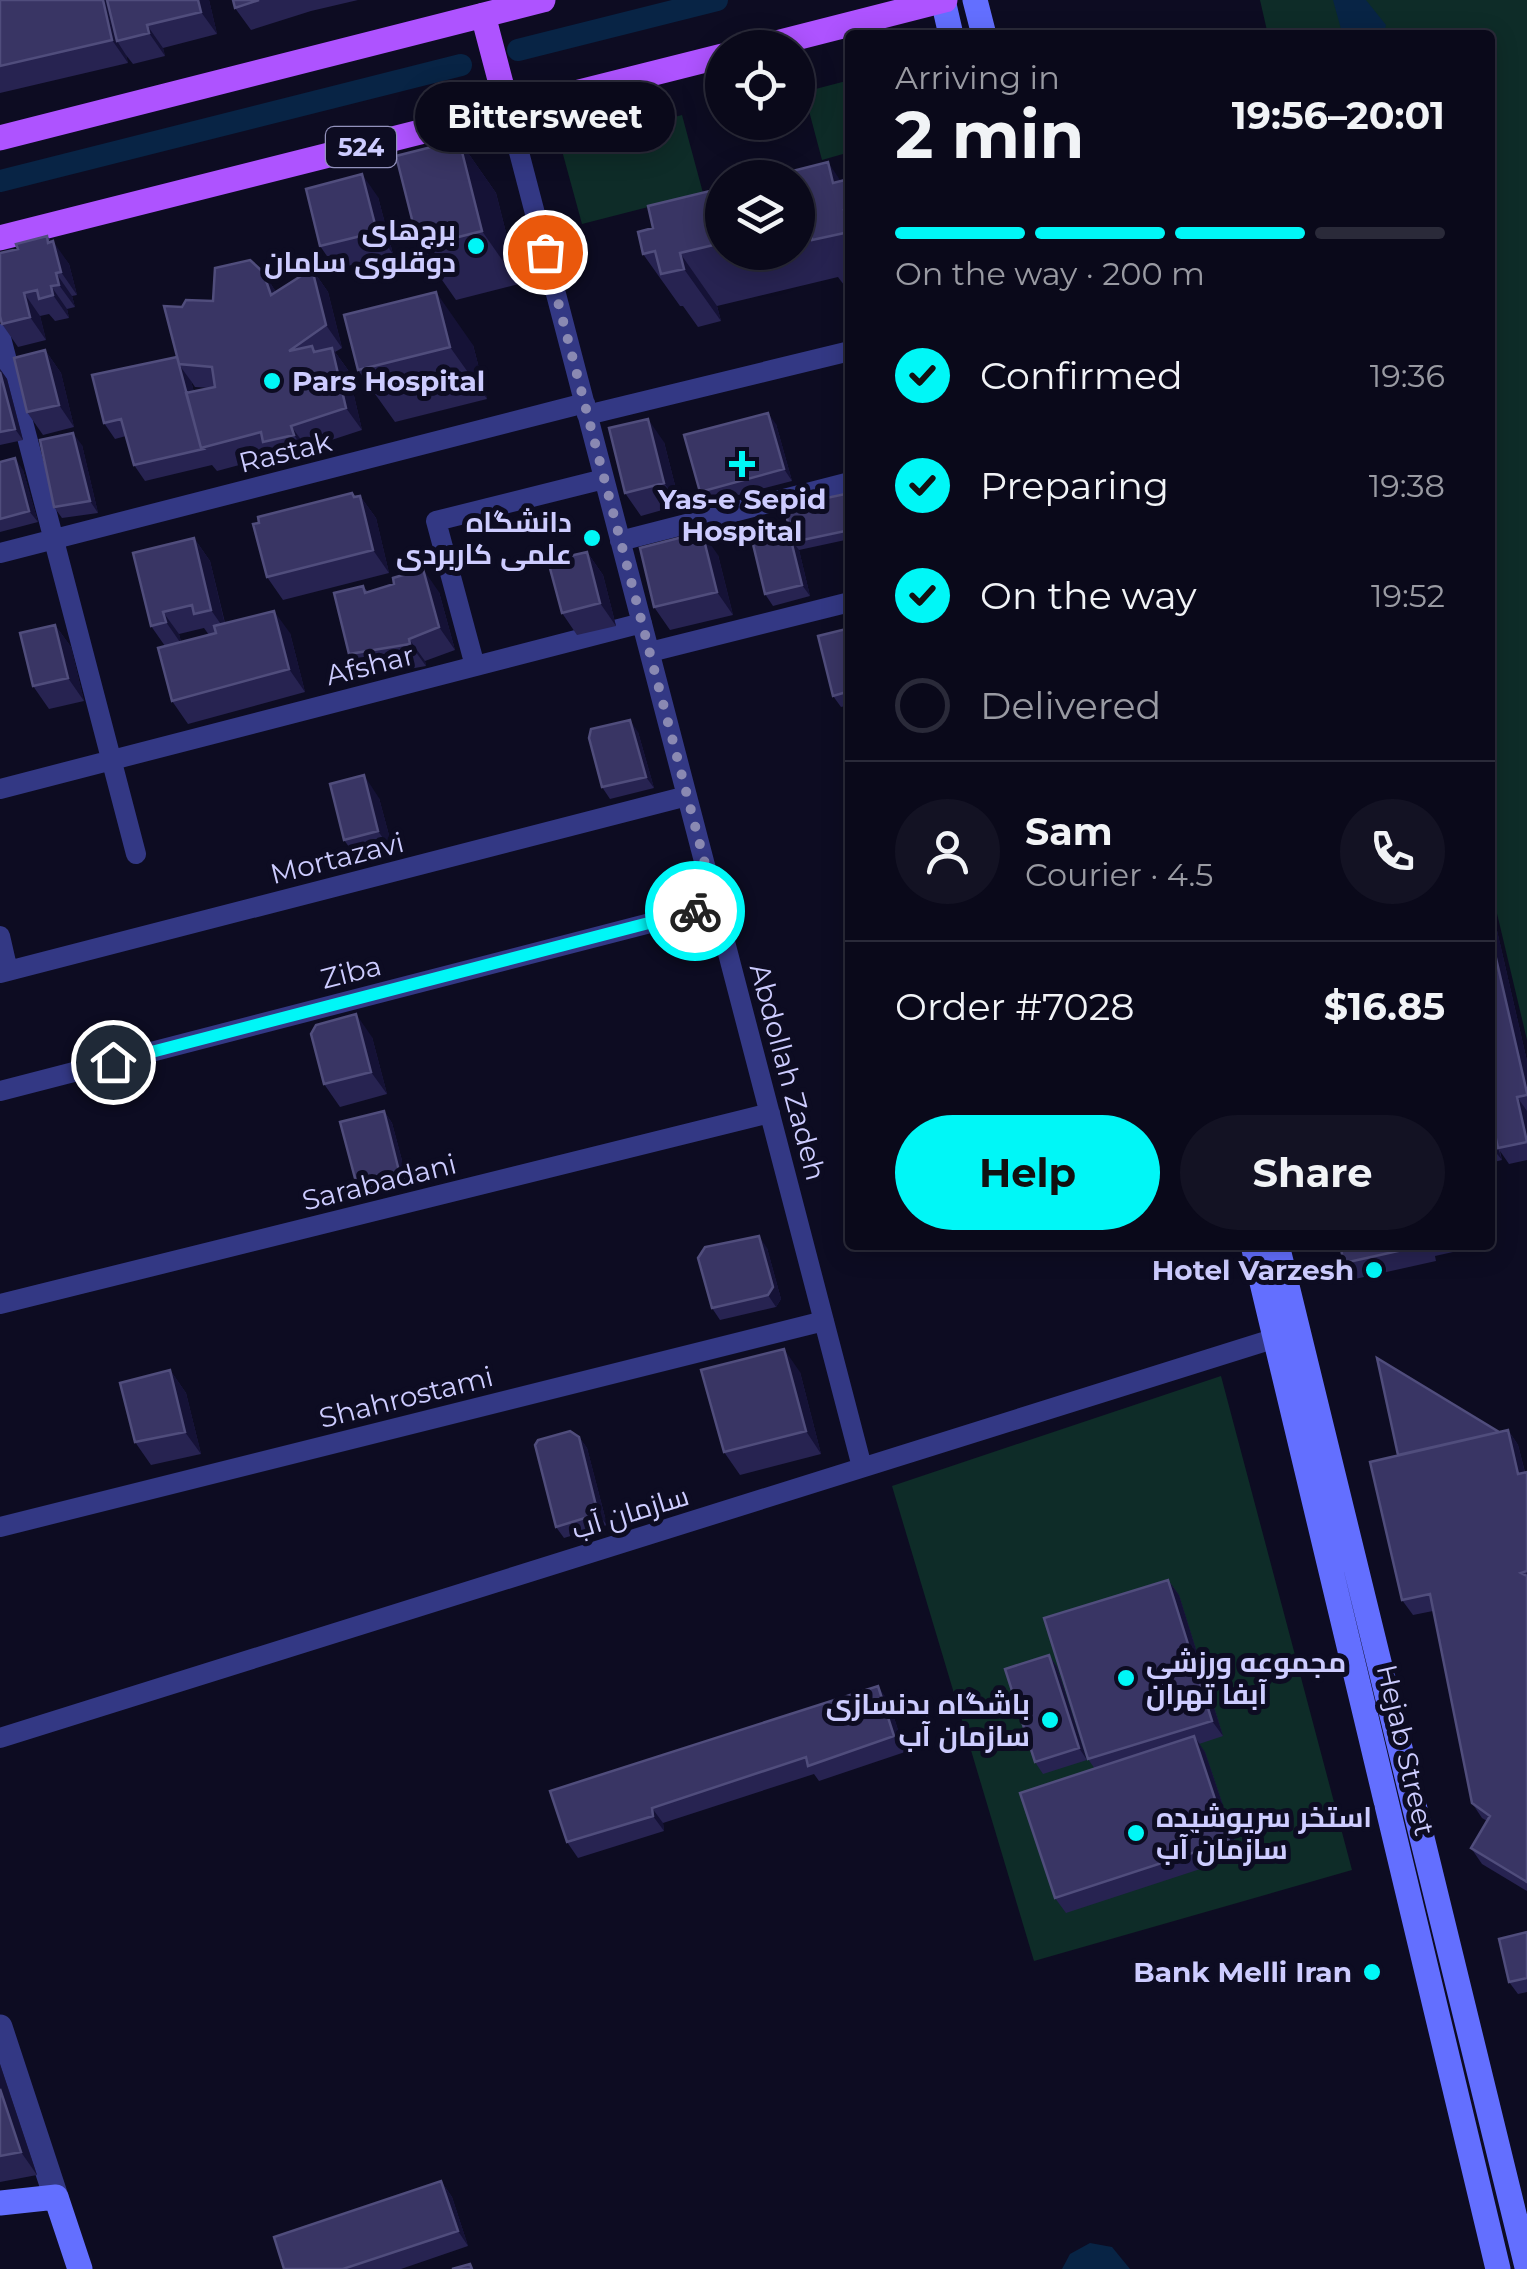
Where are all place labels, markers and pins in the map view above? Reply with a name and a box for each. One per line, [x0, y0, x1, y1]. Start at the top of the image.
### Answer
callout: Bittersweet [415, 82, 675, 152]
pin [503, 210, 588, 295]
place label: برج‌های دوقلوی سامان [264, 213, 456, 279]
marker: برج‌های دوقلوی سامان [465, 235, 487, 257]
place label: Pars Hospital [292, 364, 485, 398]
marker: Pars Hospital [261, 370, 283, 392]
marker: Yas-e Sepid Hospital [729, 451, 755, 477]
place label: Yas-e Sepid Hospital [657, 482, 826, 548]
place label: دانشگاه علمی کاربردی [396, 505, 572, 571]
marker: دانشگاه علمی کاربردی [581, 527, 603, 549]
pin [71, 1020, 156, 1105]
place label: Hotel Varzesh [1152, 1253, 1354, 1287]
marker: Hotel Varzesh [1363, 1259, 1385, 1281]
place label: مجموعه ورزشی آبفا تهران [1146, 1645, 1346, 1712]
marker: مجموعه ورزشی آبفا تهران [1115, 1667, 1137, 1689]
place label: باشگاه بدنسازی سازمان آب [826, 1687, 1030, 1753]
marker: باشگاه بدنسازی سازمان آب [1039, 1709, 1061, 1731]
place label: استخر سرپوشیده سازمان آب [1156, 1800, 1372, 1866]
marker: استخر سرپوشیده سازمان آب [1125, 1822, 1147, 1844]
place label: Bank Melli Iran [1133, 1955, 1352, 1989]
marker: Bank Melli Iran [1361, 1961, 1383, 1983]

